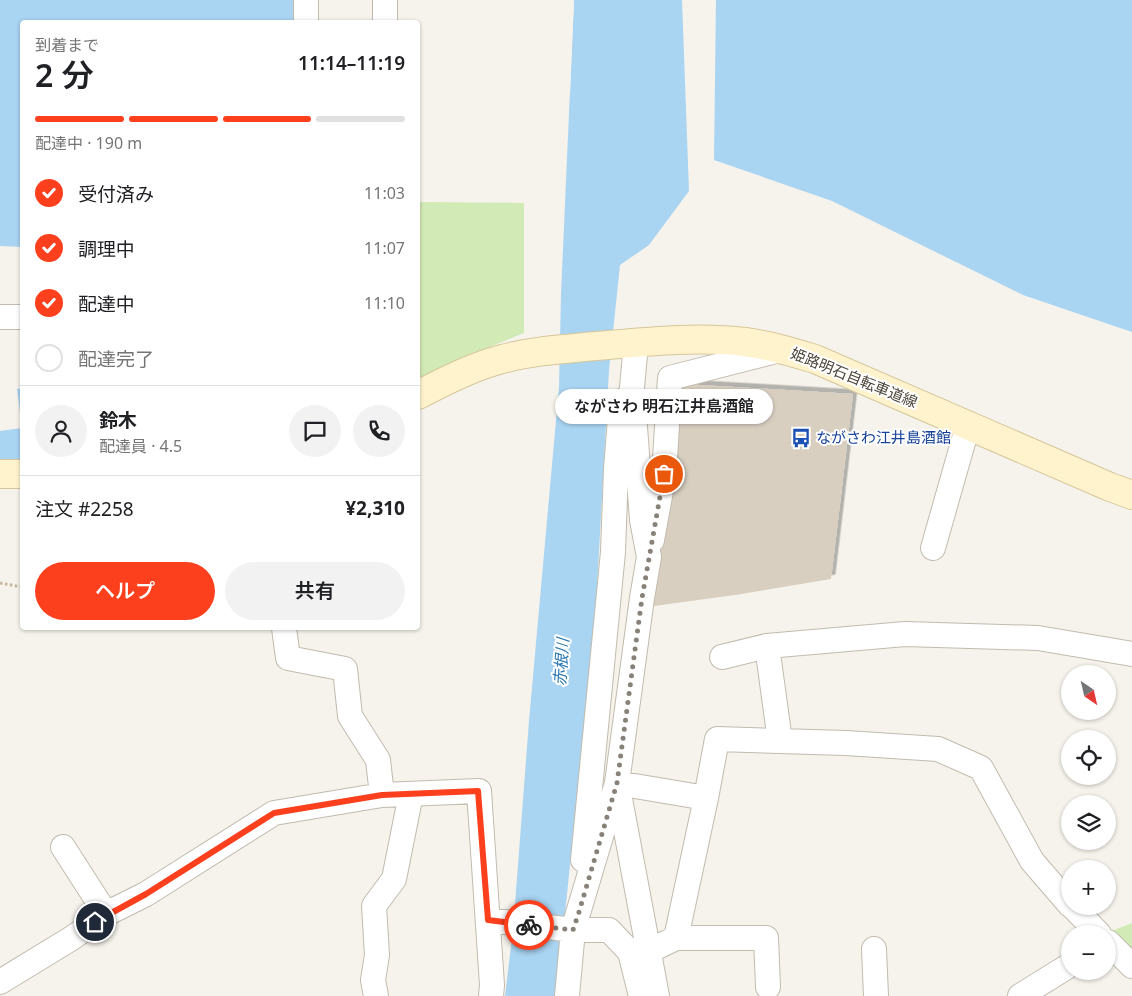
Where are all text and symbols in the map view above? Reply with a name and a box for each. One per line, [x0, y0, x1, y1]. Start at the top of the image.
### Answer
text: 到着まで [35, 34, 99, 56]
text: 11:14–11:19 [298, 50, 405, 76]
text: 2 分 [35, 53, 94, 96]
text: 配達中 · 190 m [35, 132, 142, 154]
icon: check [35, 179, 63, 207]
text: 受付済み [78, 181, 154, 207]
text: 11:03 [364, 182, 405, 204]
icon: check [35, 234, 63, 262]
text: 調理中 [78, 236, 135, 262]
text: 11:07 [364, 237, 405, 259]
icon: check [35, 289, 63, 317]
text: 配達中 [78, 291, 135, 317]
text: 11:10 [364, 292, 405, 314]
street label: 姫路明石自転車道線 [788, 343, 921, 412]
text: 配達完了 [78, 346, 154, 372]
callout: ながさわ 明石江井島酒館 [555, 389, 773, 424]
text: ながさわ 明石江井島酒館 [574, 395, 754, 417]
button: person [35, 405, 87, 457]
button: chat [289, 405, 341, 457]
button: phone [353, 405, 405, 457]
text: 鈴木 [99, 407, 137, 433]
bus stop icon: ながさわ江井島酒館 [790, 427, 812, 449]
place label: ながさわ江井島酒館 [816, 427, 951, 447]
text: 配達員 · 4.5 [99, 435, 182, 457]
pin [643, 453, 685, 495]
icon: bag [650, 460, 678, 488]
text: ¥2,310 [345, 495, 405, 521]
text: 注文 #2258 [35, 496, 134, 522]
button: ヘルプ [35, 562, 215, 620]
button: 共有 [225, 562, 405, 620]
water label: 赤根川 [548, 635, 574, 687]
north arrow [1061, 665, 1116, 720]
map controls [1061, 665, 1116, 980]
button: locate [1061, 730, 1116, 785]
button: layers [1061, 795, 1116, 850]
button: + [1061, 860, 1116, 915]
courier [504, 900, 554, 950]
pin [74, 901, 116, 943]
icon: home [81, 908, 109, 936]
icon: bike [515, 911, 543, 939]
button: − [1061, 925, 1116, 980]

